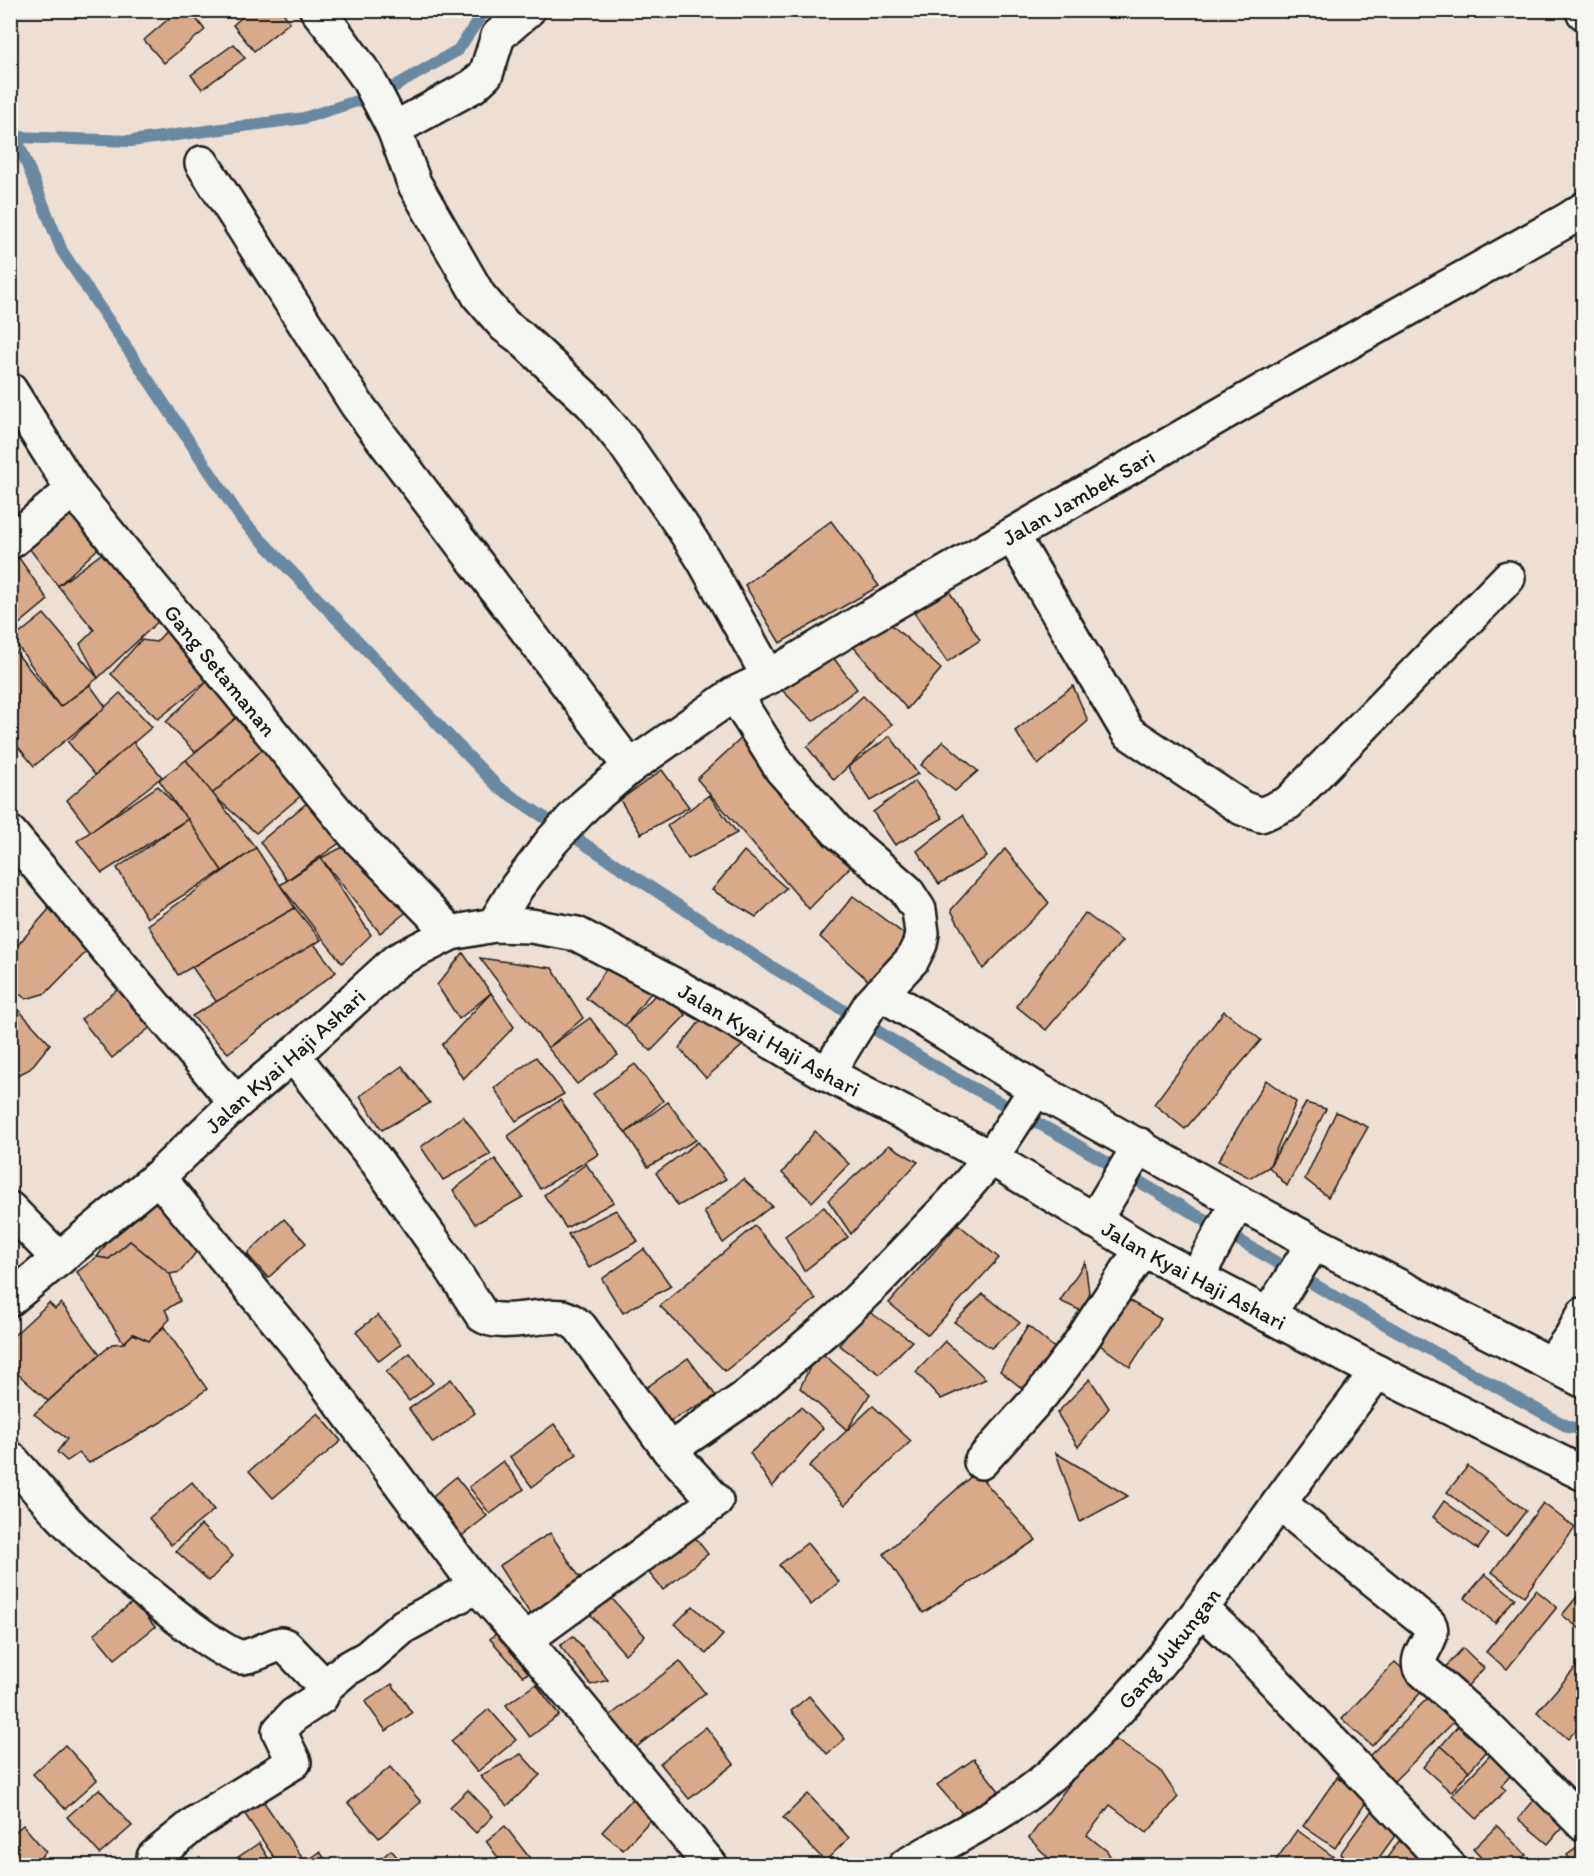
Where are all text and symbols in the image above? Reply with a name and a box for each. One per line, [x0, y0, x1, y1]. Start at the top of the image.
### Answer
street label: Jalan Jambek Sari [997, 442, 1159, 551]
street label: Gang Setamanan [158, 599, 283, 742]
street label: Jalan Kyai Haji Ashari [674, 977, 865, 1102]
street label: Jalan Kyai Haji Ashari [199, 982, 371, 1139]
street label: Jalan Kyai Haji Ashari [1097, 1215, 1291, 1336]
street label: Gang Jukungan [1112, 1581, 1226, 1714]

